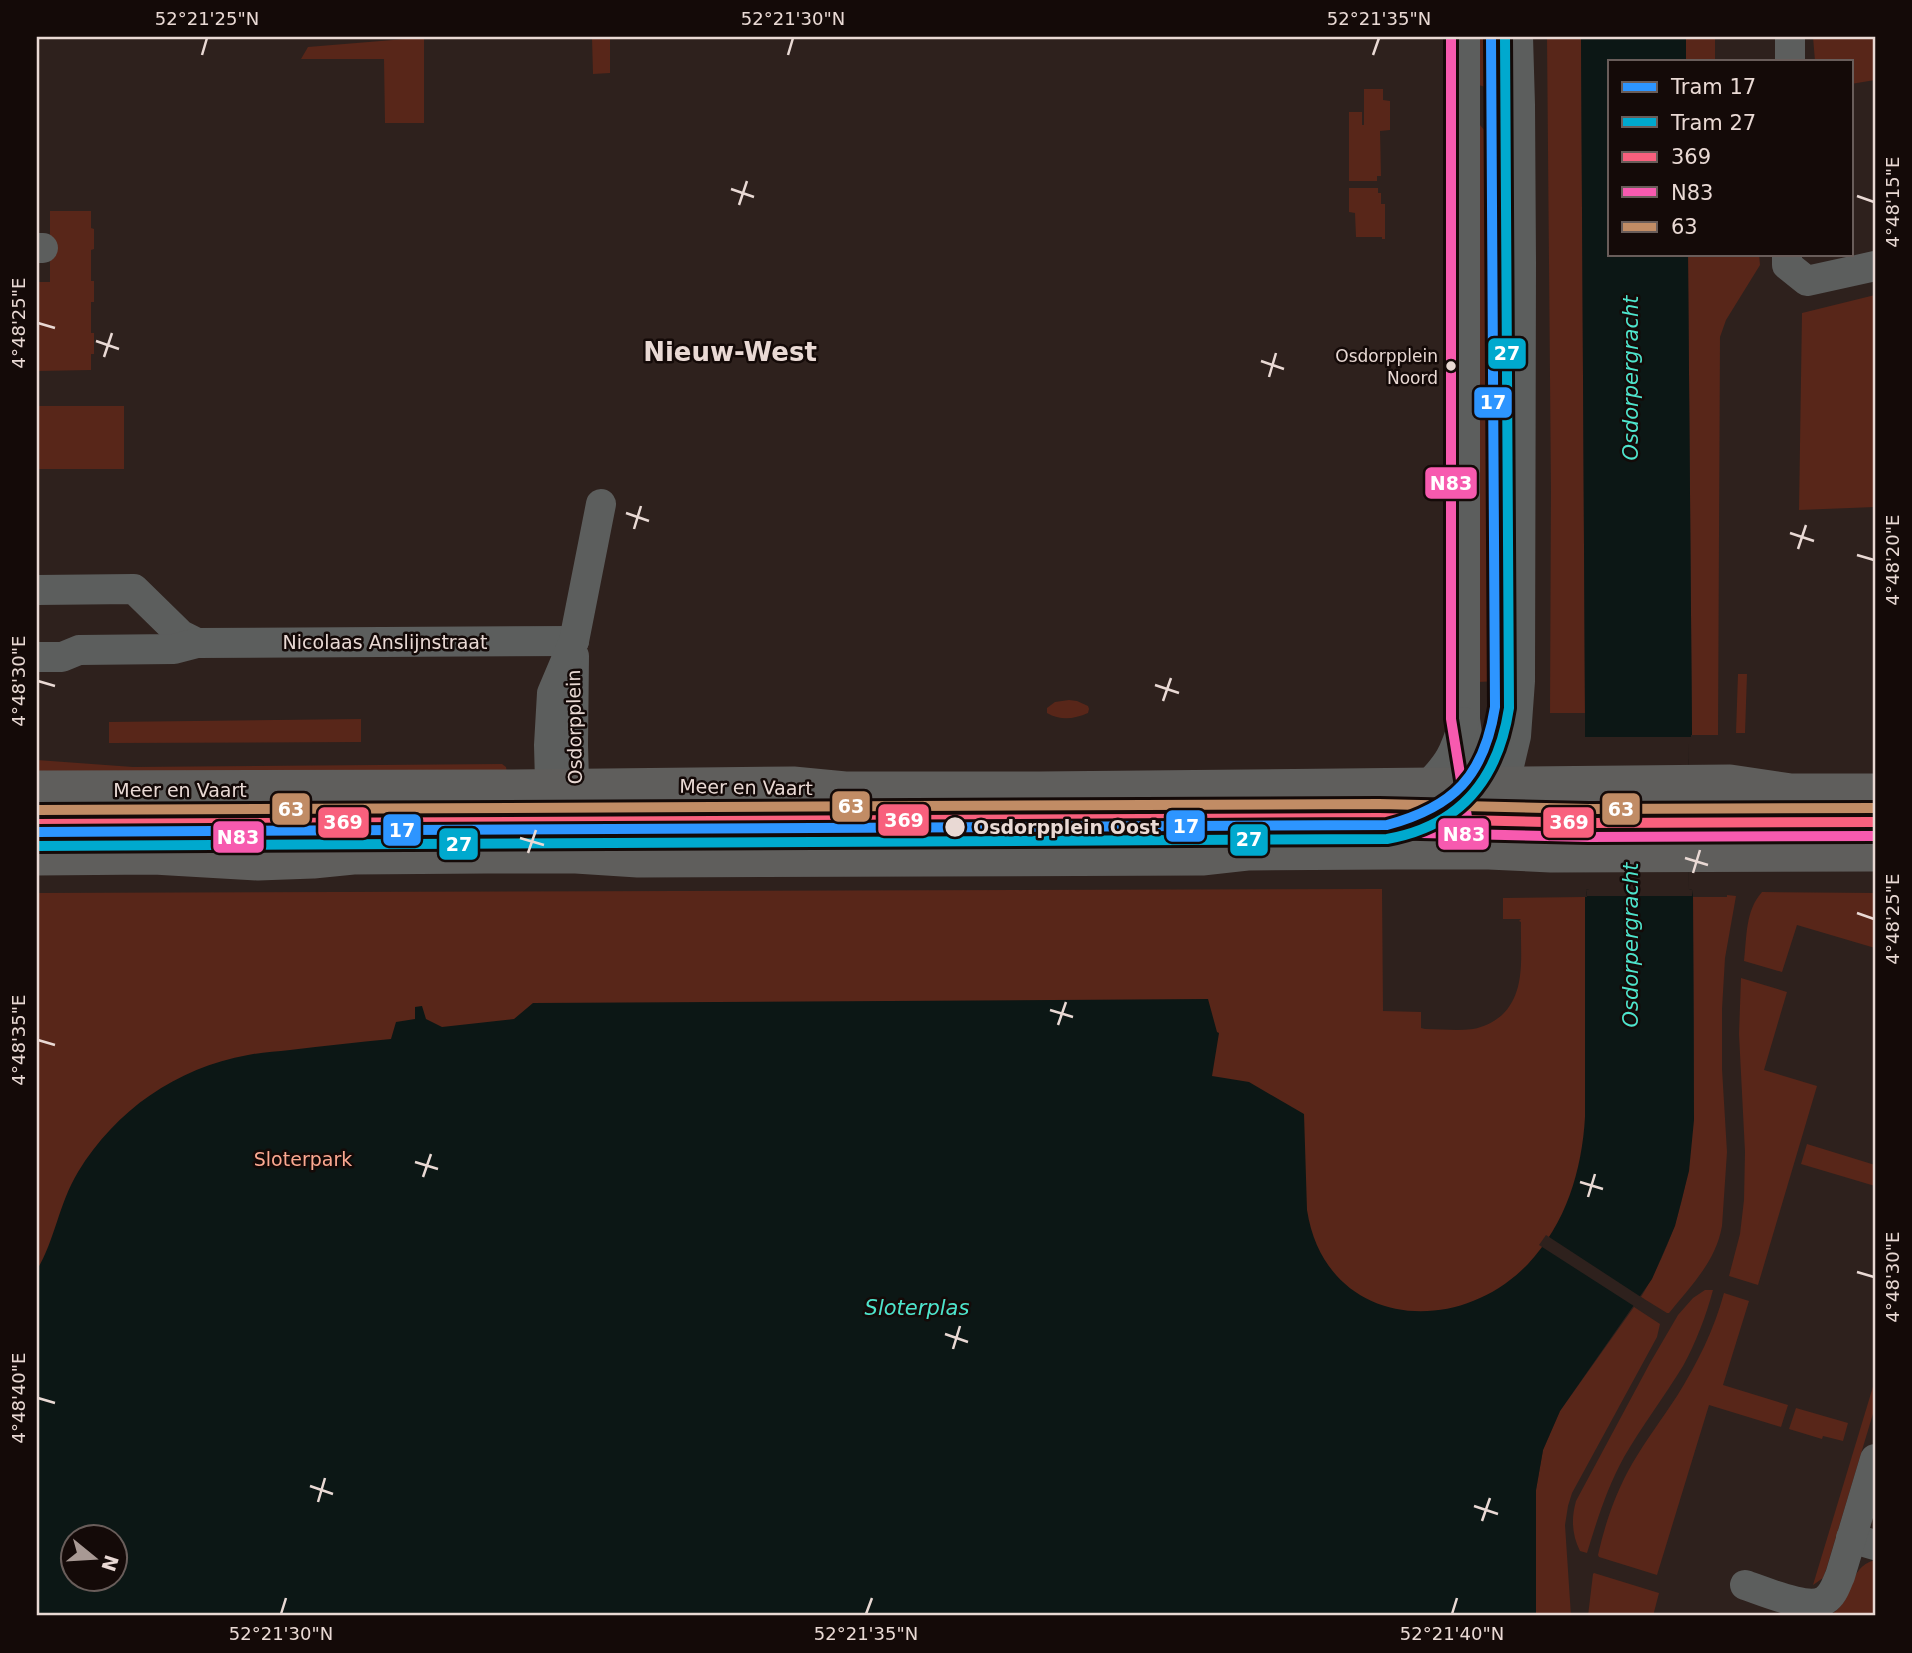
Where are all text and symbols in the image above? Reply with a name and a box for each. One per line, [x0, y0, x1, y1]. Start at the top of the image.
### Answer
text: 52°21'25"N [155, 8, 259, 29]
text: 52°21'30"N [741, 8, 845, 29]
text: 52°21'35"N [1327, 8, 1431, 29]
legend [1608, 60, 1853, 256]
text: Tram 17 [1670, 75, 1756, 99]
text: Tram 27 [1670, 111, 1756, 135]
text: 369 [1671, 145, 1711, 169]
text: 4°48'15"E [1882, 157, 1903, 247]
text: N83 [1671, 181, 1713, 205]
text: 63 [1671, 215, 1698, 239]
text: 4°48'25"E [8, 278, 29, 368]
water label: Osdorpergracht [1619, 295, 1643, 461]
district label: Nieuw-West [643, 337, 817, 367]
line badge: 27 [1487, 337, 1527, 370]
text: 27 [1494, 342, 1520, 364]
place label: Osdorpplein Noord [1335, 346, 1438, 388]
marker: Osdorpplein Noord [1444, 359, 1458, 373]
line badge: 17 [1473, 386, 1513, 419]
text: 17 [1480, 391, 1506, 413]
line badge: N83 [1424, 466, 1478, 500]
text: N83 [1430, 472, 1472, 494]
text: 4°48'20"E [1882, 515, 1903, 605]
street label: Nicolaas Anslijnstraat [283, 631, 487, 653]
text: 4°48'30"E [8, 636, 29, 726]
street label: Osdorpplein [562, 669, 586, 785]
street label: Meer en Vaart [679, 775, 813, 799]
street label: Meer en Vaart [113, 779, 247, 801]
line badge: 63 [831, 790, 871, 823]
line badge: 63 [271, 792, 311, 826]
line badge: 63 [1601, 792, 1641, 826]
text: 63 [838, 795, 864, 817]
text: 63 [278, 798, 304, 820]
text: 63 [1608, 798, 1634, 820]
line badge: 369 [877, 803, 930, 837]
line badge: 369 [317, 806, 370, 839]
line badge: 369 [1542, 806, 1595, 839]
text: 369 [884, 809, 924, 831]
line badge: 17 [1165, 809, 1206, 843]
text: 369 [323, 811, 363, 833]
text: 369 [1549, 811, 1589, 833]
line badge: 17 [382, 813, 422, 847]
marker: Osdorpplein Oost [943, 815, 967, 839]
text: 17 [1173, 815, 1199, 837]
place label: Osdorpplein Oost [973, 816, 1159, 838]
line badge: N83 [1437, 817, 1490, 851]
text: 17 [389, 819, 415, 841]
line badge: N83 [212, 820, 265, 854]
line badge: 27 [1229, 823, 1269, 857]
text: N83 [1443, 823, 1485, 845]
text: N83 [217, 826, 259, 848]
line badge: 27 [438, 827, 479, 861]
text: 27 [1236, 828, 1262, 850]
text: 27 [446, 833, 472, 855]
water label: Osdorpergracht [1619, 862, 1643, 1028]
text: 4°48'25"E [1882, 874, 1903, 964]
text: 4°48'35"E [8, 995, 29, 1085]
park label: Sloterpark [254, 1148, 352, 1170]
text: 4°48'30"E [1882, 1232, 1903, 1322]
water label: Sloterplas [865, 1296, 969, 1320]
text: 4°48'40"E [8, 1353, 29, 1443]
north arrow [60, 1524, 130, 1594]
text: N [97, 1552, 123, 1574]
text: 52°21'30"N [229, 1623, 333, 1644]
text: 52°21'35"N [814, 1623, 918, 1644]
text: 52°21'40"N [1400, 1623, 1504, 1644]

